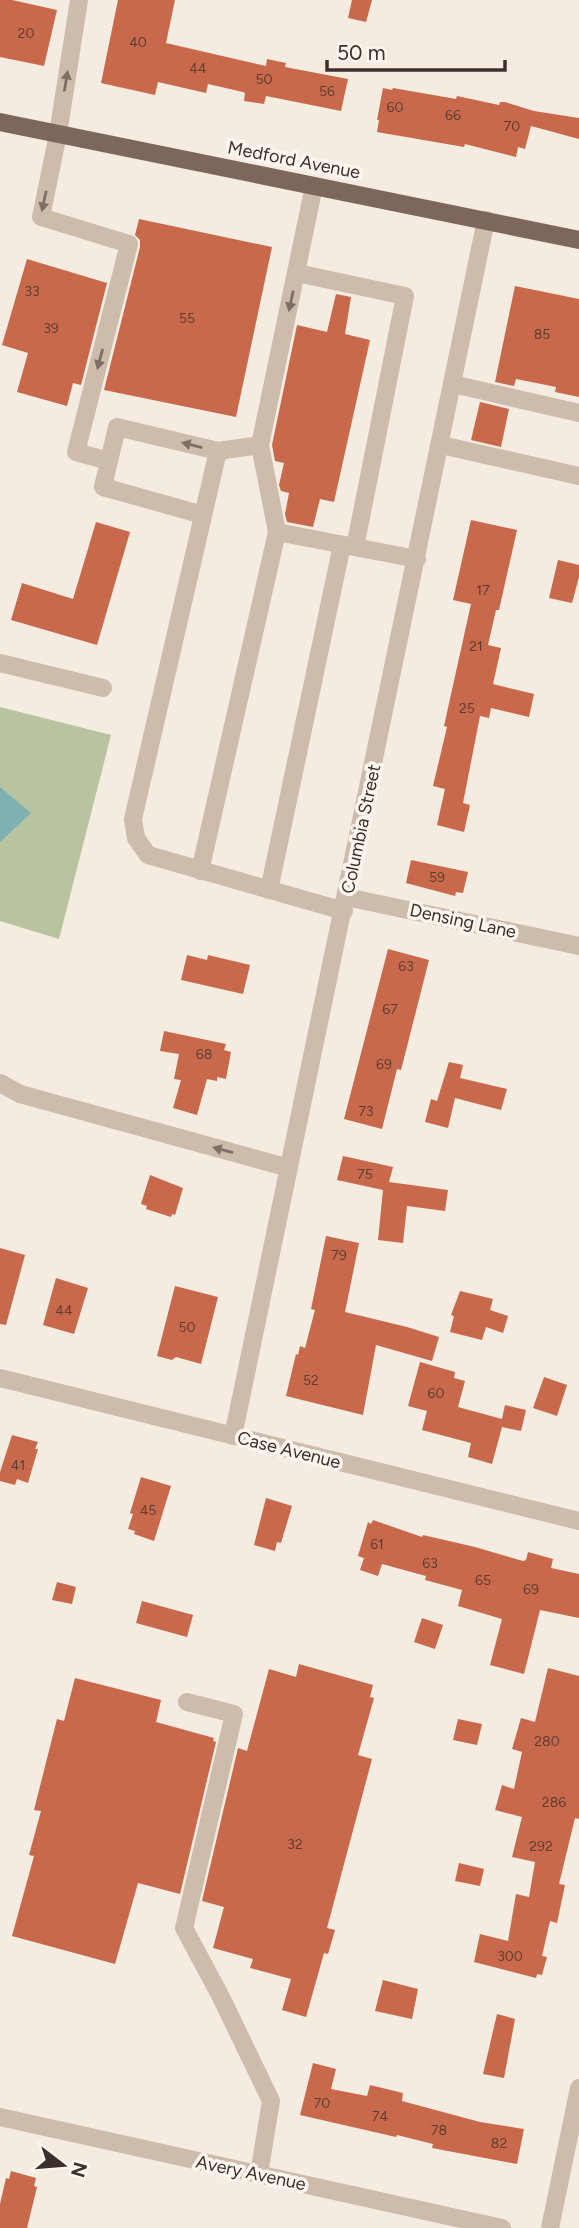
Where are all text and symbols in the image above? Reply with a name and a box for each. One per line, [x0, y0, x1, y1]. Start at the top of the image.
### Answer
house number: 20 [18, 25, 34, 42]
scale bar [327, 28, 505, 72]
house number: 40 [129, 34, 147, 51]
text: 50 m [337, 40, 386, 65]
house number: 44 [189, 60, 207, 77]
one-way arrow [61, 70, 72, 92]
house number: 50 [255, 71, 273, 88]
house number: 56 [319, 83, 335, 100]
house number: 60 [387, 99, 403, 116]
house number: 66 [445, 107, 461, 124]
house number: 70 [504, 118, 520, 135]
street label: Medford Avenue [226, 136, 362, 184]
one-way arrow [39, 190, 50, 212]
house number: 33 [24, 283, 40, 300]
one-way arrow [286, 290, 297, 312]
house number: 55 [179, 310, 195, 327]
house number: 39 [43, 320, 59, 337]
house number: 85 [534, 326, 550, 343]
one-way arrow [94, 349, 105, 371]
one-way arrow [181, 439, 203, 450]
house number: 17 [476, 582, 490, 599]
house number: 21 [469, 638, 483, 655]
house number: 25 [459, 700, 475, 717]
street label: Columbia Street [337, 762, 385, 896]
house number: 59 [429, 869, 445, 886]
street label: Densing Lane [408, 899, 518, 943]
house number: 63 [398, 958, 414, 975]
house number: 67 [382, 1001, 398, 1018]
house number: 68 [196, 1046, 212, 1063]
house number: 69 [376, 1056, 392, 1073]
house number: 73 [358, 1103, 374, 1120]
one-way arrow [213, 1144, 234, 1154]
house number: 75 [357, 1166, 373, 1183]
house number: 79 [331, 1247, 347, 1264]
house number: 44 [55, 1302, 73, 1319]
house number: 50 [178, 1319, 196, 1336]
house number: 52 [303, 1372, 319, 1389]
house number: 60 [428, 1385, 444, 1402]
street label: Case Avenue [235, 1427, 343, 1473]
house number: 41 [11, 1457, 25, 1474]
house number: 45 [140, 1502, 156, 1519]
house number: 61 [370, 1536, 384, 1553]
house number: 63 [422, 1555, 438, 1572]
house number: 65 [475, 1572, 491, 1589]
house number: 69 [523, 1581, 539, 1598]
house number: 280 [534, 1733, 560, 1750]
house number: 286 [542, 1794, 566, 1811]
house number: 32 [287, 1836, 303, 1853]
house number: 292 [529, 1838, 553, 1855]
house number: 300 [497, 1948, 523, 1965]
house number: 70 [314, 2095, 330, 2112]
house number: 74 [372, 2108, 388, 2125]
house number: 78 [431, 2122, 447, 2139]
north arrow [28, 2130, 98, 2200]
house number: 82 [491, 2135, 507, 2152]
street label: Avery Avenue [194, 2151, 308, 2195]
text: N [66, 2159, 92, 2180]

